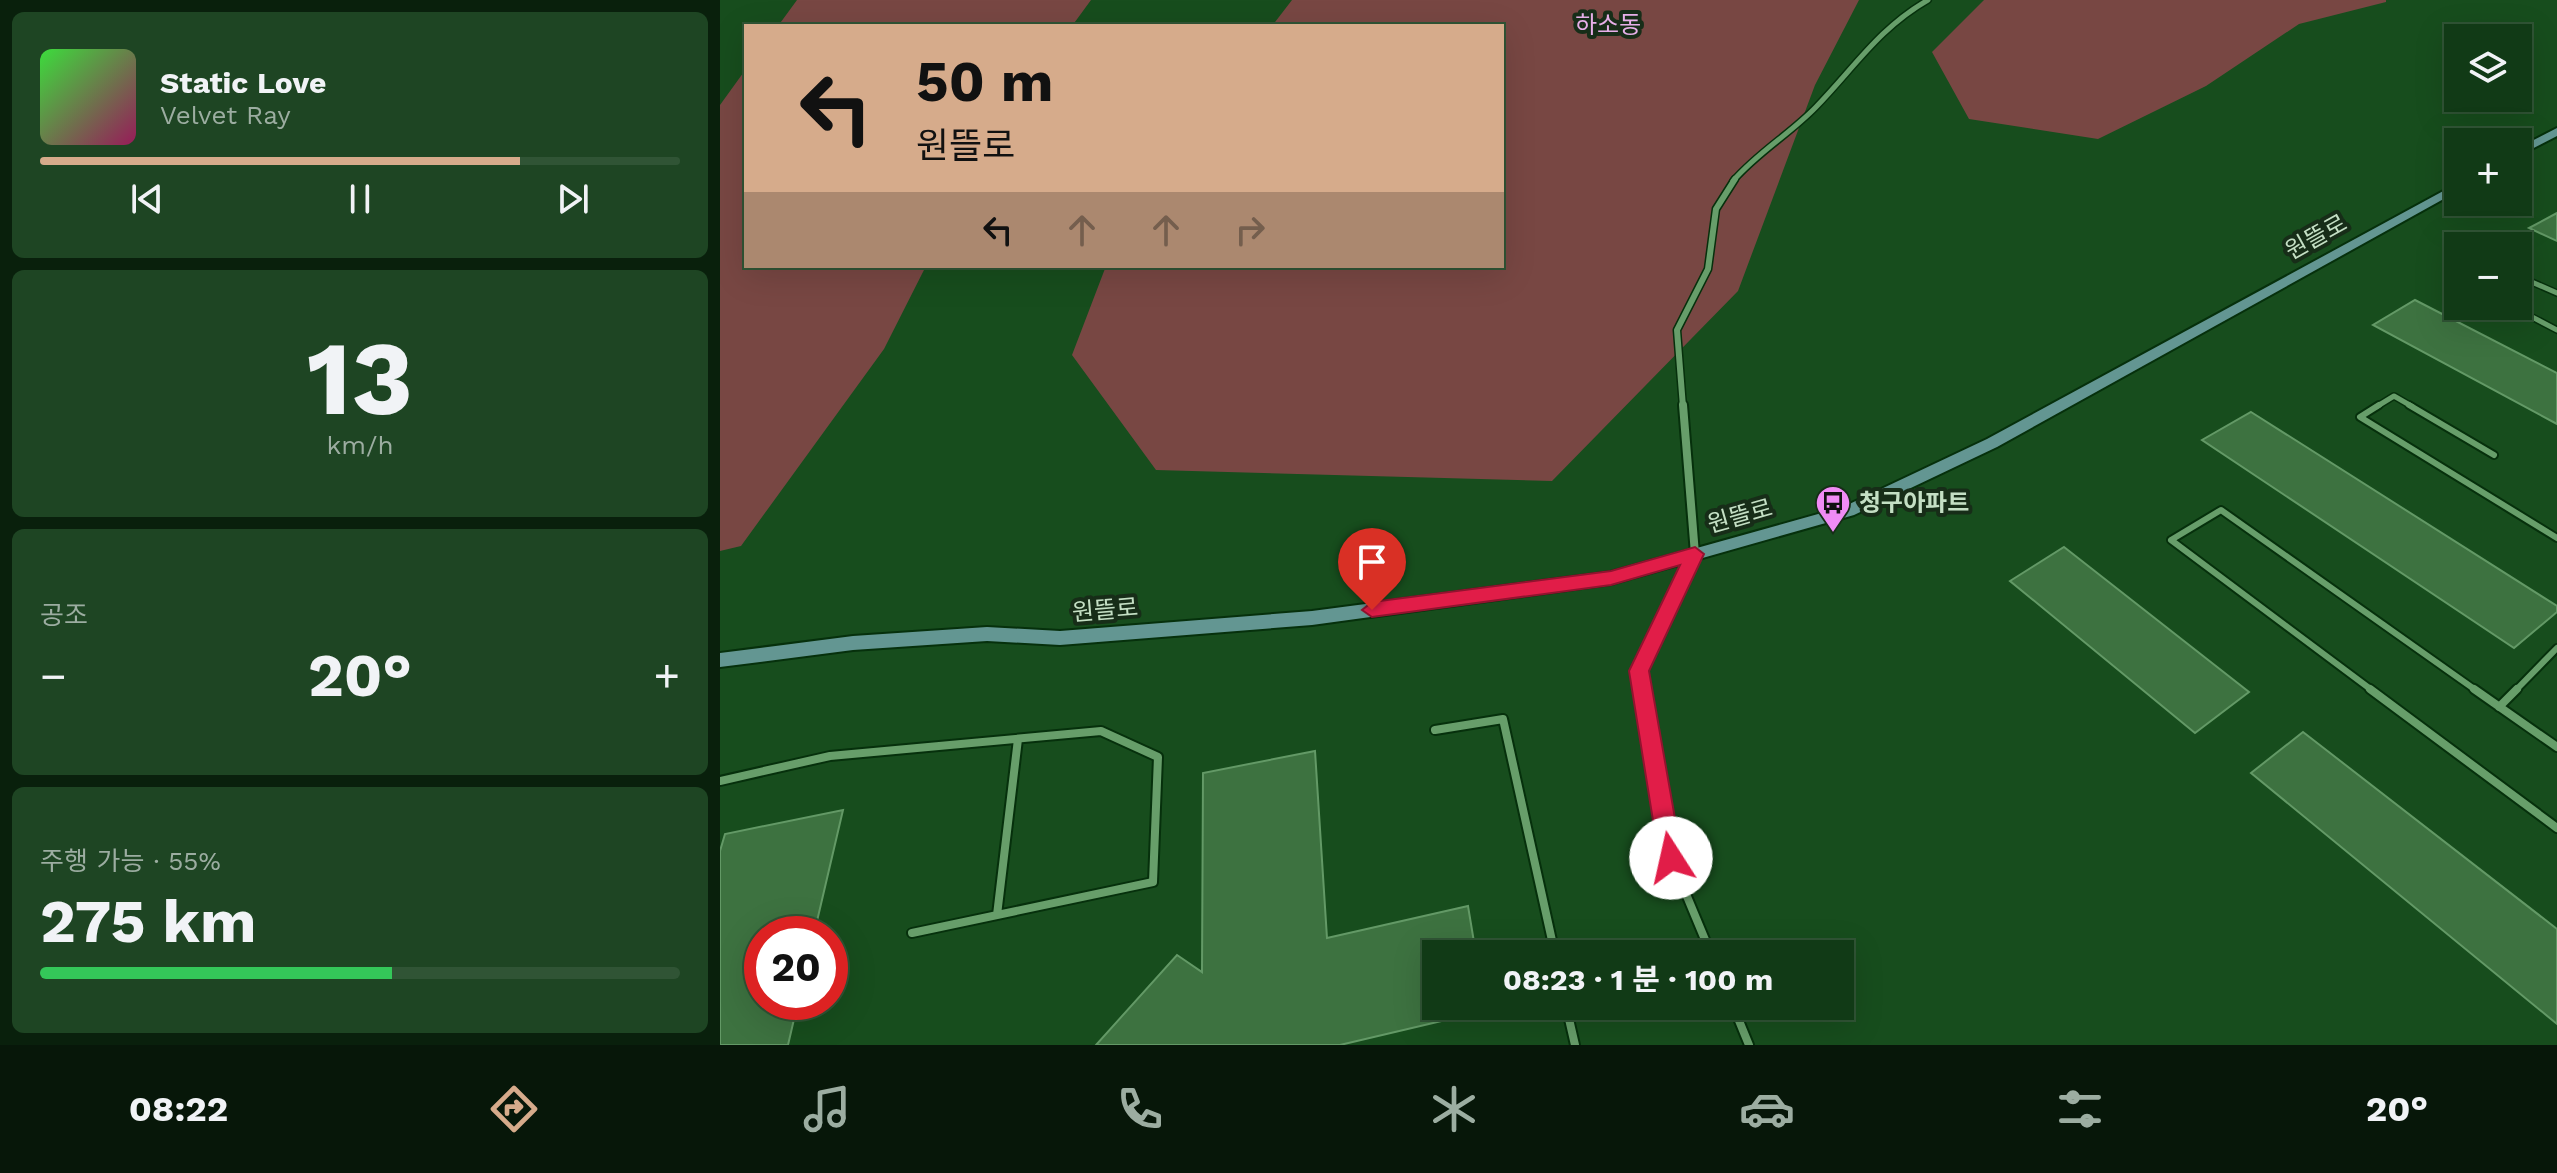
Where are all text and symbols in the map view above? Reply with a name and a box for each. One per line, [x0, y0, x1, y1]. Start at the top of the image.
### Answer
district label: 하소동 [1575, 11, 1641, 39]
map controls [2444, 24, 2532, 320]
button: layers [2444, 24, 2532, 112]
text: 50 m [916, 49, 1053, 115]
icon: left [784, 56, 888, 160]
text: Static Love [160, 65, 326, 100]
text: Velvet Ray [160, 100, 291, 130]
text: 원뜰로 [916, 125, 1015, 167]
button: + [2444, 128, 2532, 216]
icon: previous [125, 177, 169, 221]
icon: pause [338, 177, 382, 221]
icon: next [551, 177, 595, 221]
icon: left [976, 208, 1020, 252]
icon: ahead [1060, 208, 1104, 252]
icon: ahead [1144, 208, 1188, 252]
icon: right [1228, 208, 1272, 252]
street label: 원뜰로 [2280, 209, 2352, 265]
button: − [2444, 232, 2532, 320]
text: 13 [307, 317, 413, 439]
text: km/h [327, 430, 393, 460]
bus stop icon: 청구아파트 [1814, 484, 1852, 534]
place label: 청구아파트 [1859, 489, 1969, 517]
street label: 원뜰로 [1704, 493, 1776, 539]
pin [1338, 528, 1406, 610]
icon: arrive [1350, 540, 1394, 584]
street label: 원뜰로 [1071, 593, 1139, 627]
text: 공조 [40, 600, 88, 630]
text: 20° [308, 640, 412, 711]
text: − [40, 650, 67, 702]
text: + [653, 650, 680, 702]
position arrow [1629, 816, 1713, 900]
text: 주행 가능 · 55% [40, 846, 221, 876]
text: 275 km [40, 886, 256, 957]
speed limit sign: 20 [744, 916, 848, 1020]
text: 08:23 · 1 분 · 100 m [1503, 962, 1773, 997]
icon: directions [486, 1081, 542, 1137]
icon: music [799, 1081, 855, 1137]
icon: phone [1112, 1081, 1168, 1137]
icon: climate [1426, 1081, 1482, 1137]
icon: car [1739, 1081, 1795, 1137]
icon: filters [2052, 1081, 2108, 1137]
text: 08:22 [129, 1088, 228, 1130]
text: 20° [2366, 1088, 2428, 1130]

